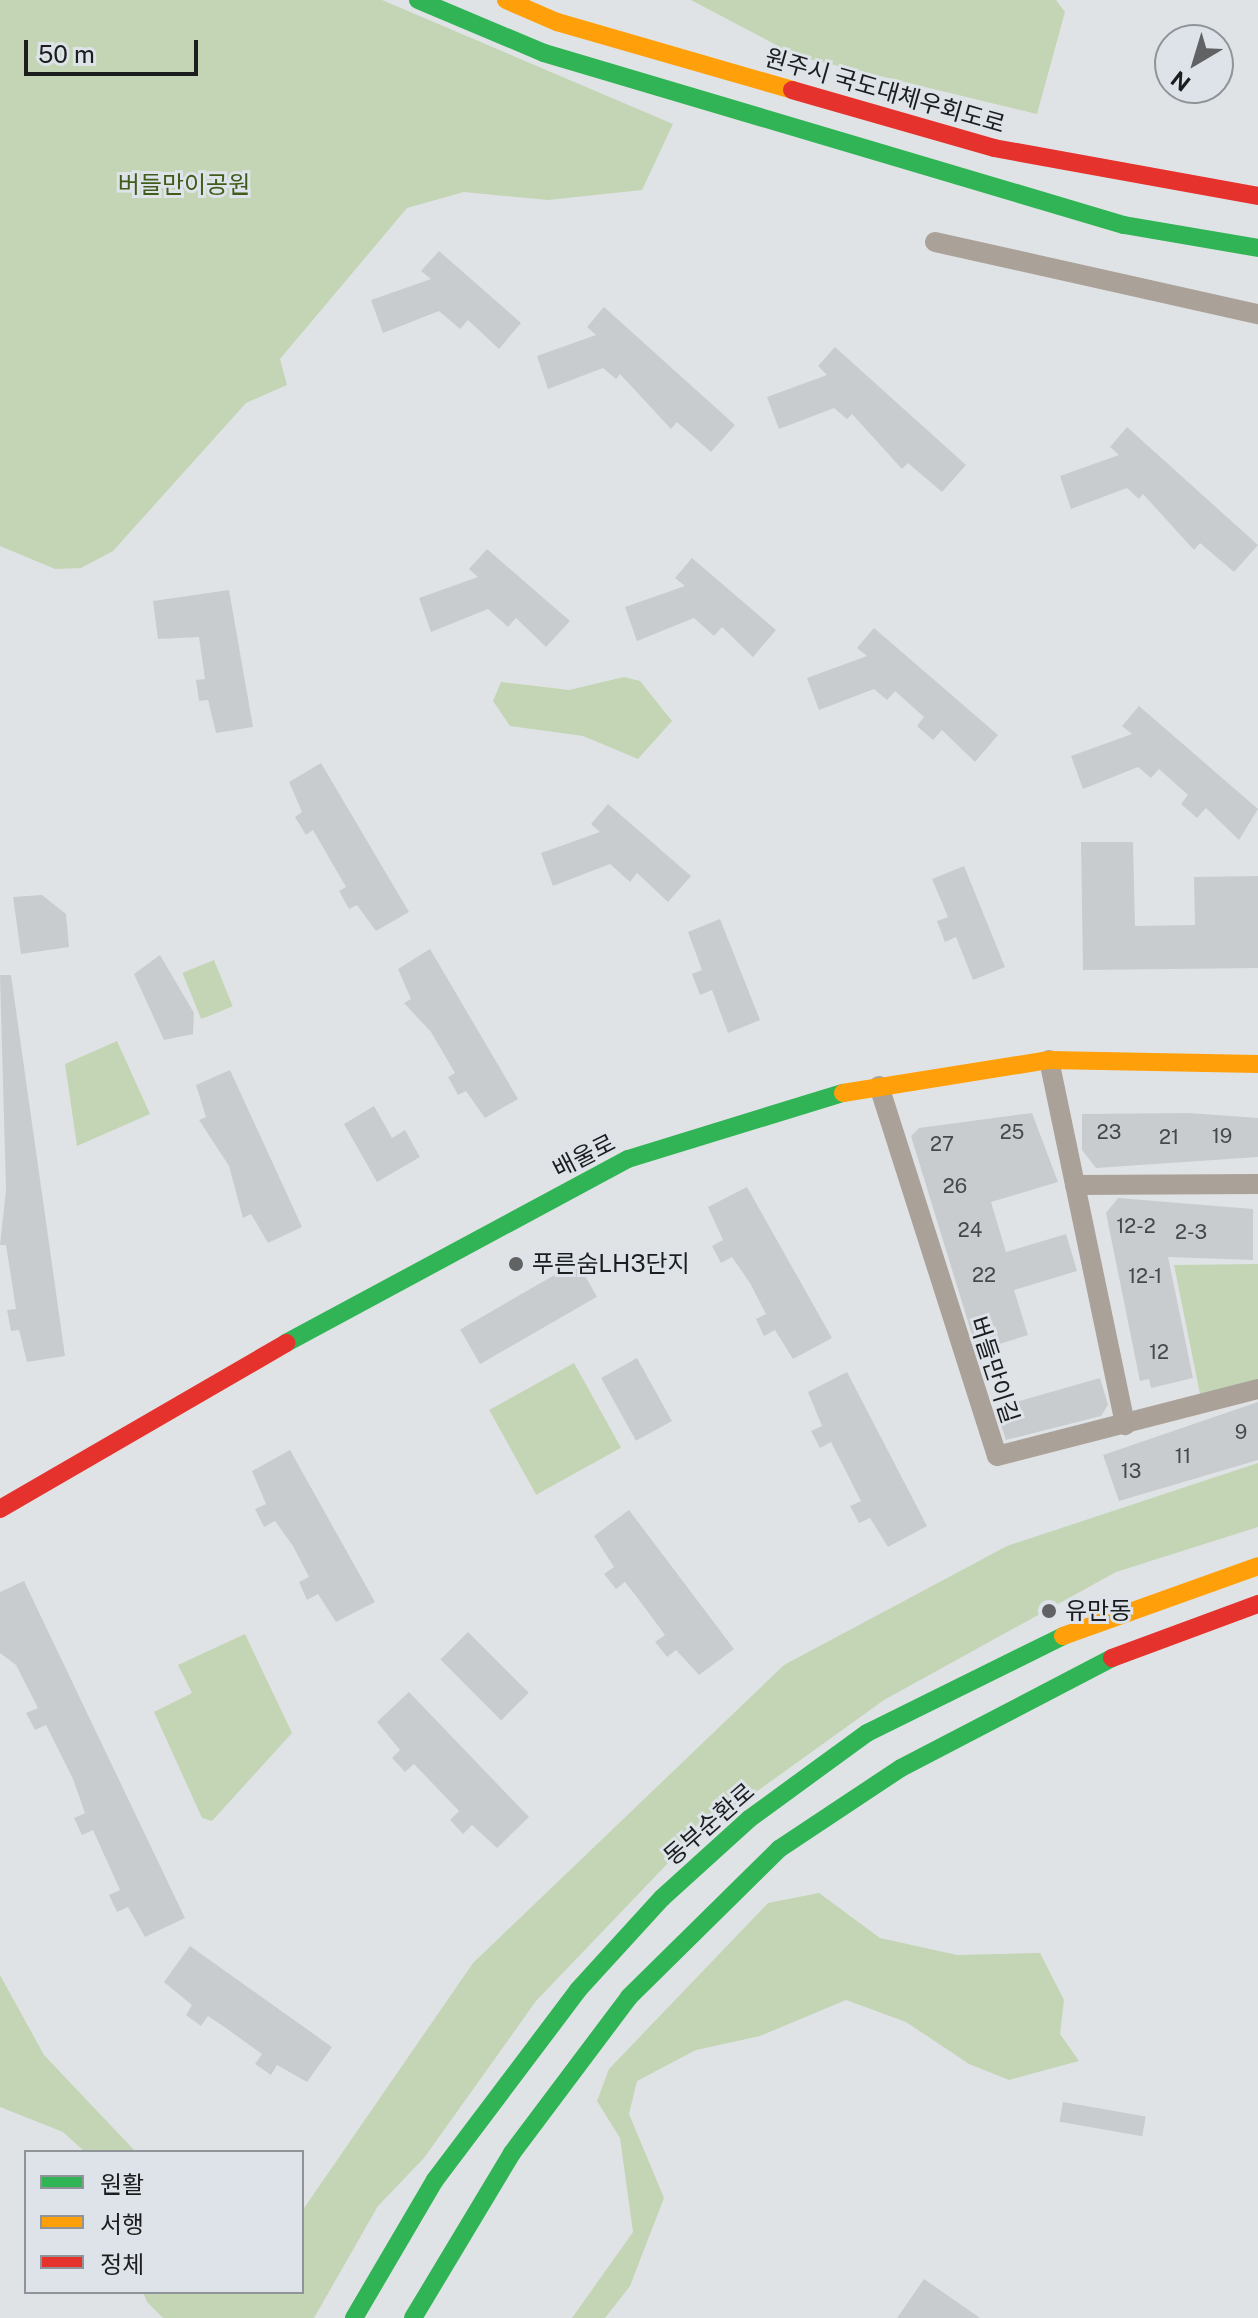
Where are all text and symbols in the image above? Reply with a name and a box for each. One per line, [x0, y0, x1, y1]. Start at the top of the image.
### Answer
scale bar [28, 24, 202, 74]
north arrow [1154, 24, 1234, 104]
text: 50 m [38, 40, 95, 68]
street label: 원주시 국도대체우회도로 [761, 43, 1009, 139]
text: N [1166, 66, 1195, 97]
park label: 버들만이공원 [118, 171, 250, 199]
house number: 25 [1000, 1120, 1024, 1144]
house number: 23 [1097, 1120, 1121, 1144]
house number: 19 [1212, 1124, 1232, 1148]
house number: 21 [1159, 1125, 1179, 1149]
street label: 배울로 [548, 1128, 620, 1184]
house number: 27 [930, 1132, 954, 1156]
house number: 26 [943, 1174, 967, 1198]
house number: 12-2 [1116, 1214, 1156, 1238]
house number: 24 [958, 1218, 982, 1242]
house number: 2-3 [1175, 1220, 1207, 1244]
place label: 푸른숨LH3단지 [532, 1250, 690, 1278]
marker: 푸른숨LH3단지 [507, 1255, 525, 1273]
house number: 22 [972, 1263, 996, 1287]
house number: 12-1 [1128, 1264, 1162, 1288]
street label: 버들만이길 [963, 1313, 1025, 1427]
house number: 12 [1149, 1340, 1169, 1364]
house number: 9 [1235, 1420, 1247, 1444]
house number: 11 [1175, 1444, 1191, 1468]
house number: 13 [1121, 1459, 1141, 1483]
place label: 유만동 [1065, 1597, 1131, 1625]
marker: 유만동 [1040, 1602, 1058, 1620]
street label: 동부순환로 [658, 1777, 760, 1871]
legend [24, 2150, 304, 2294]
text: 원활 [100, 2170, 144, 2198]
text: 서행 [100, 2210, 144, 2238]
text: 정체 [100, 2250, 144, 2278]

